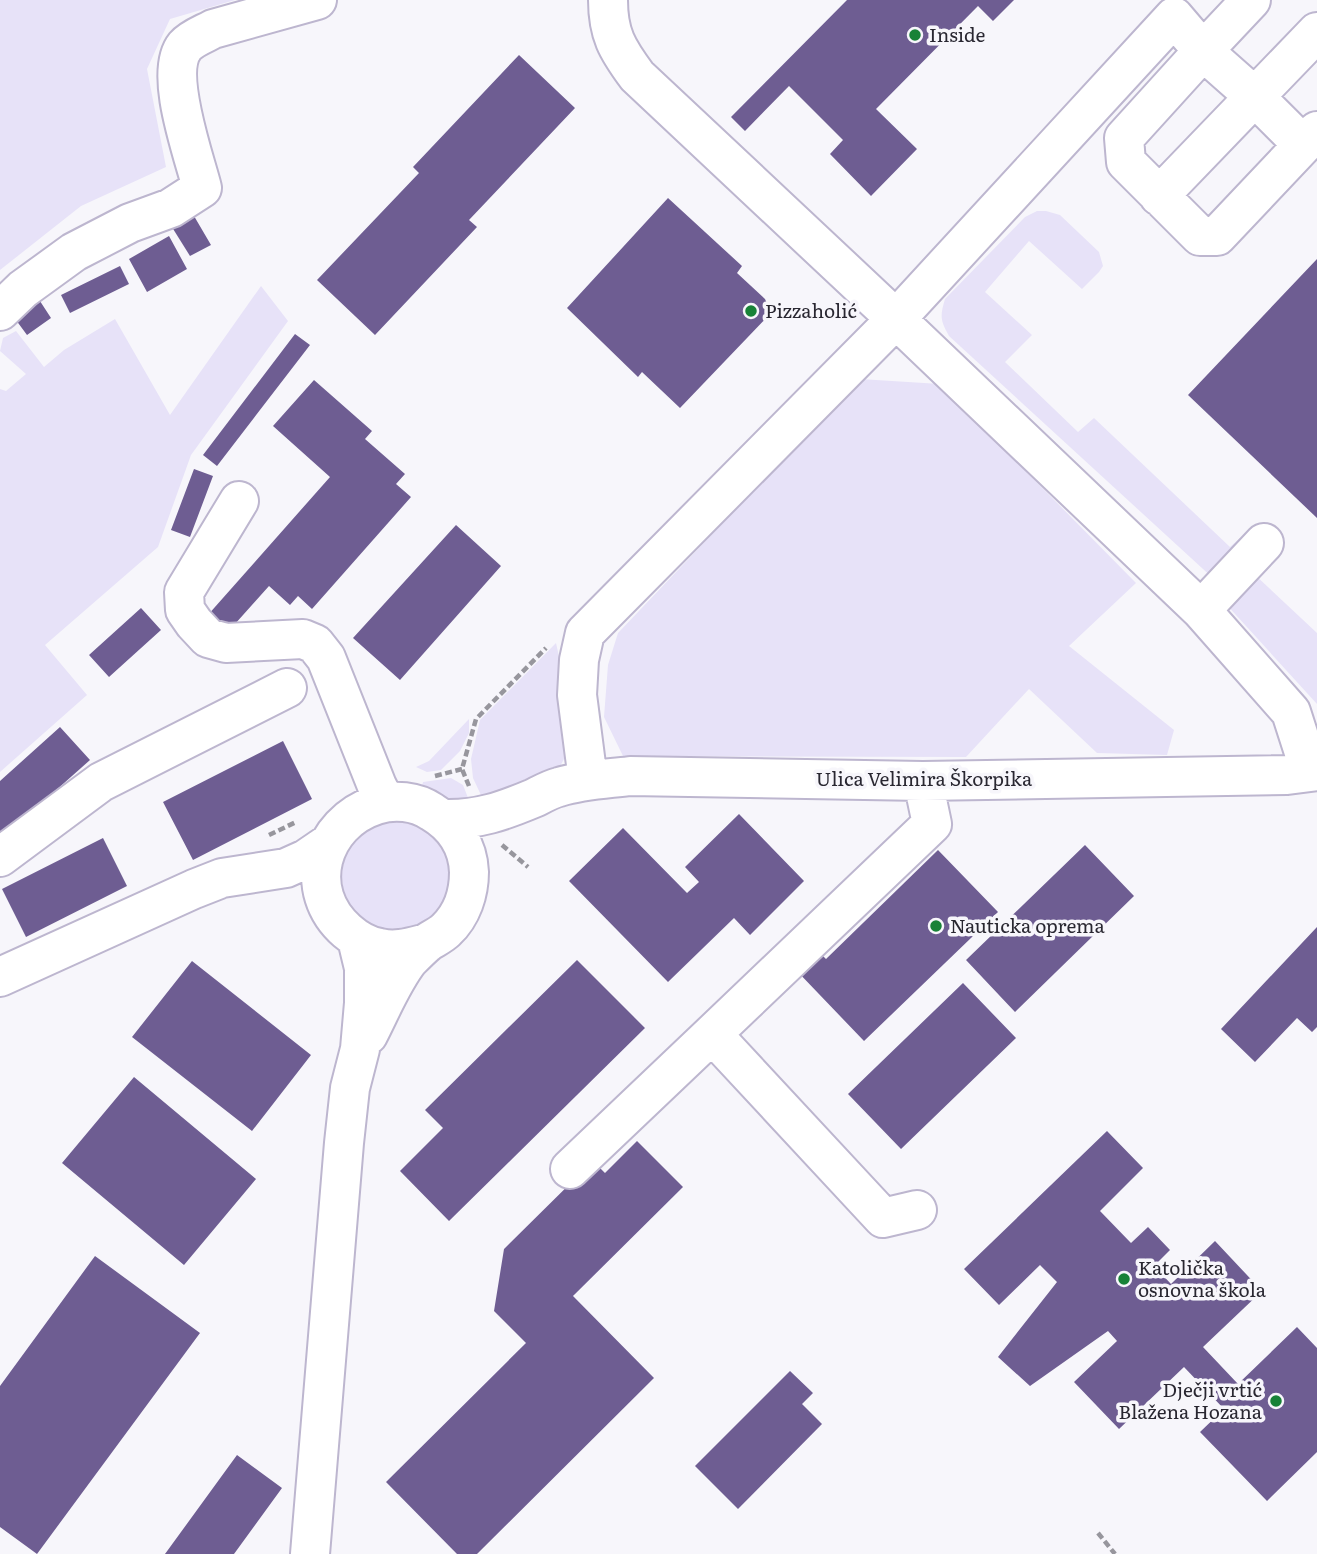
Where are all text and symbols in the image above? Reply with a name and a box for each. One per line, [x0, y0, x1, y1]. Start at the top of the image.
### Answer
place label: Inside [929, 20, 986, 48]
marker: Inside [907, 27, 923, 43]
place label: Pizzaholić [765, 296, 857, 324]
marker: Pizzaholić [743, 303, 759, 319]
street label: Ulica Velimira Škorpika [816, 764, 1033, 792]
place label: Nauticka oprema [950, 911, 1106, 939]
marker: Nauticka oprema [928, 918, 944, 934]
place label: Katolička osnovna škola [1138, 1253, 1267, 1303]
marker: Katolička osnovna škola [1116, 1271, 1132, 1287]
place label: Dječji vrtić Blažena Hozana [1118, 1375, 1263, 1425]
marker: Dječji vrtić Blažena Hozana [1268, 1393, 1284, 1409]

